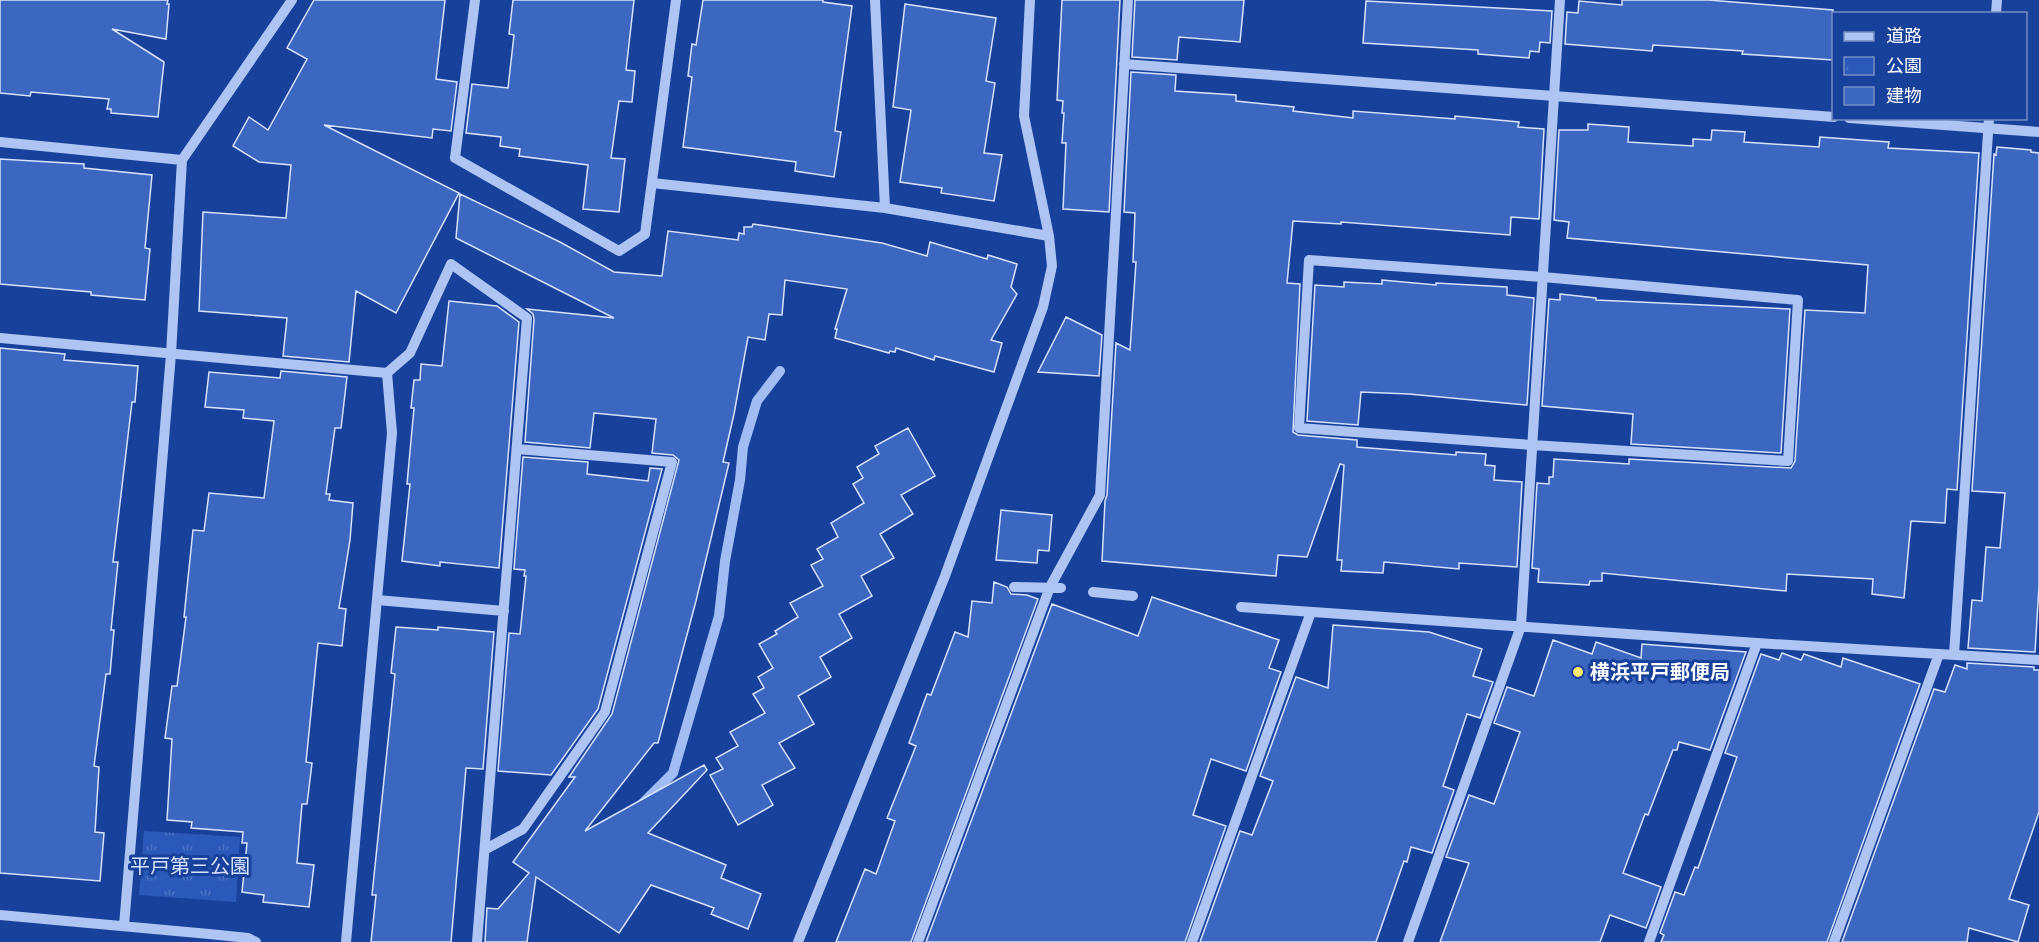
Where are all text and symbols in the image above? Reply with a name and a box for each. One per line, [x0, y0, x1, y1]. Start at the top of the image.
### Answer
legend [1832, 12, 2027, 120]
text: 道路 [1886, 24, 1922, 47]
text: 公園 [1886, 54, 1922, 77]
text: 建物 [1886, 84, 1922, 107]
place label: 横浜平戸郵便局 [1590, 659, 1730, 685]
marker: 横浜平戸郵便局 [1571, 665, 1585, 679]
park label: 平戸第三公園 [130, 853, 250, 879]

